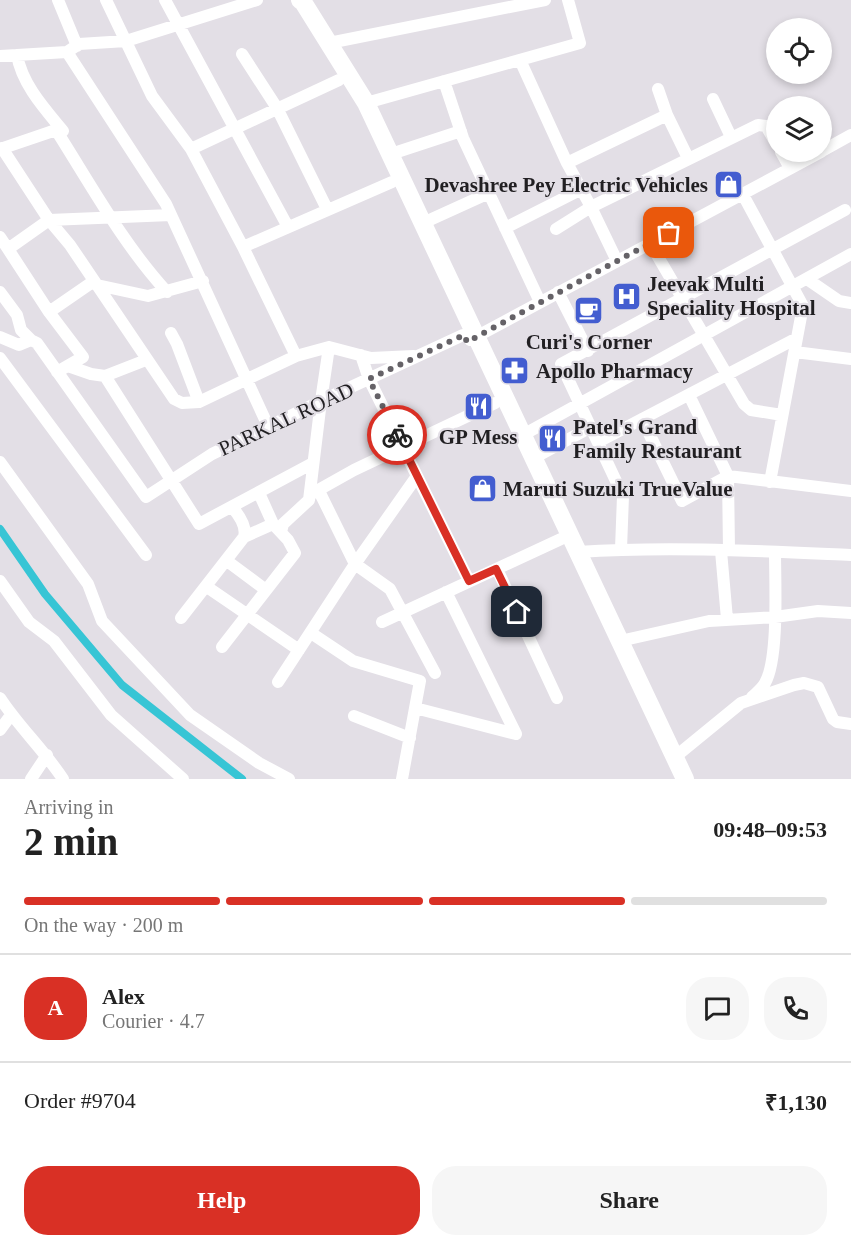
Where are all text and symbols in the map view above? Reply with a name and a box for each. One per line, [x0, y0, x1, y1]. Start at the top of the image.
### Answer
map controls [766, 18, 832, 162]
button: locate [766, 18, 832, 84]
button: layers [766, 96, 832, 162]
shop icon: Devashree Pey Electric Vehicles [713, 169, 745, 201]
place label: Devashree Pey Electric Vehicles [424, 173, 708, 197]
pin [643, 207, 694, 258]
icon: bag [652, 216, 685, 249]
place label: Jeevak Multi Speciality Hospital [647, 272, 816, 320]
hospital icon: Jeevak Multi Speciality Hospital [610, 280, 642, 312]
cafe icon: Curi's Corner [573, 295, 605, 327]
place label: Curi's Corner [526, 330, 652, 354]
pharmacy icon: Apollo Pharmacy [499, 355, 531, 387]
place label: Apollo Pharmacy [536, 359, 693, 383]
street label: PARKAL ROAD [215, 377, 357, 461]
restaurant icon: GP Mess [462, 390, 494, 422]
courier [367, 405, 427, 465]
place label: Patel's Grand Family Restaurant [573, 415, 742, 463]
icon: bike [381, 419, 414, 452]
restaurant icon: Patel's Grand Family Restaurant [536, 423, 568, 455]
place label: GP Mess [439, 425, 517, 449]
shop icon: Maruti Suzuki TrueValue [466, 473, 498, 505]
place label: Maruti Suzuki TrueValue [503, 477, 732, 501]
pin [491, 586, 542, 637]
icon: home [500, 595, 533, 628]
text: Arriving in [24, 796, 113, 818]
text: 09:48–09:53 [713, 817, 827, 842]
text: 2 min [24, 820, 118, 863]
text: On the way · 200 m [24, 914, 183, 936]
button: chat [686, 977, 749, 1040]
button: phone [764, 977, 827, 1040]
text: Alex [102, 984, 145, 1009]
text: A [48, 995, 63, 1020]
text: Courier · 4.7 [102, 1010, 205, 1032]
text: Order #9704 [24, 1088, 136, 1113]
text: ₹1,130 [765, 1090, 827, 1115]
button: Help [24, 1166, 420, 1235]
button: Share [432, 1166, 827, 1235]

